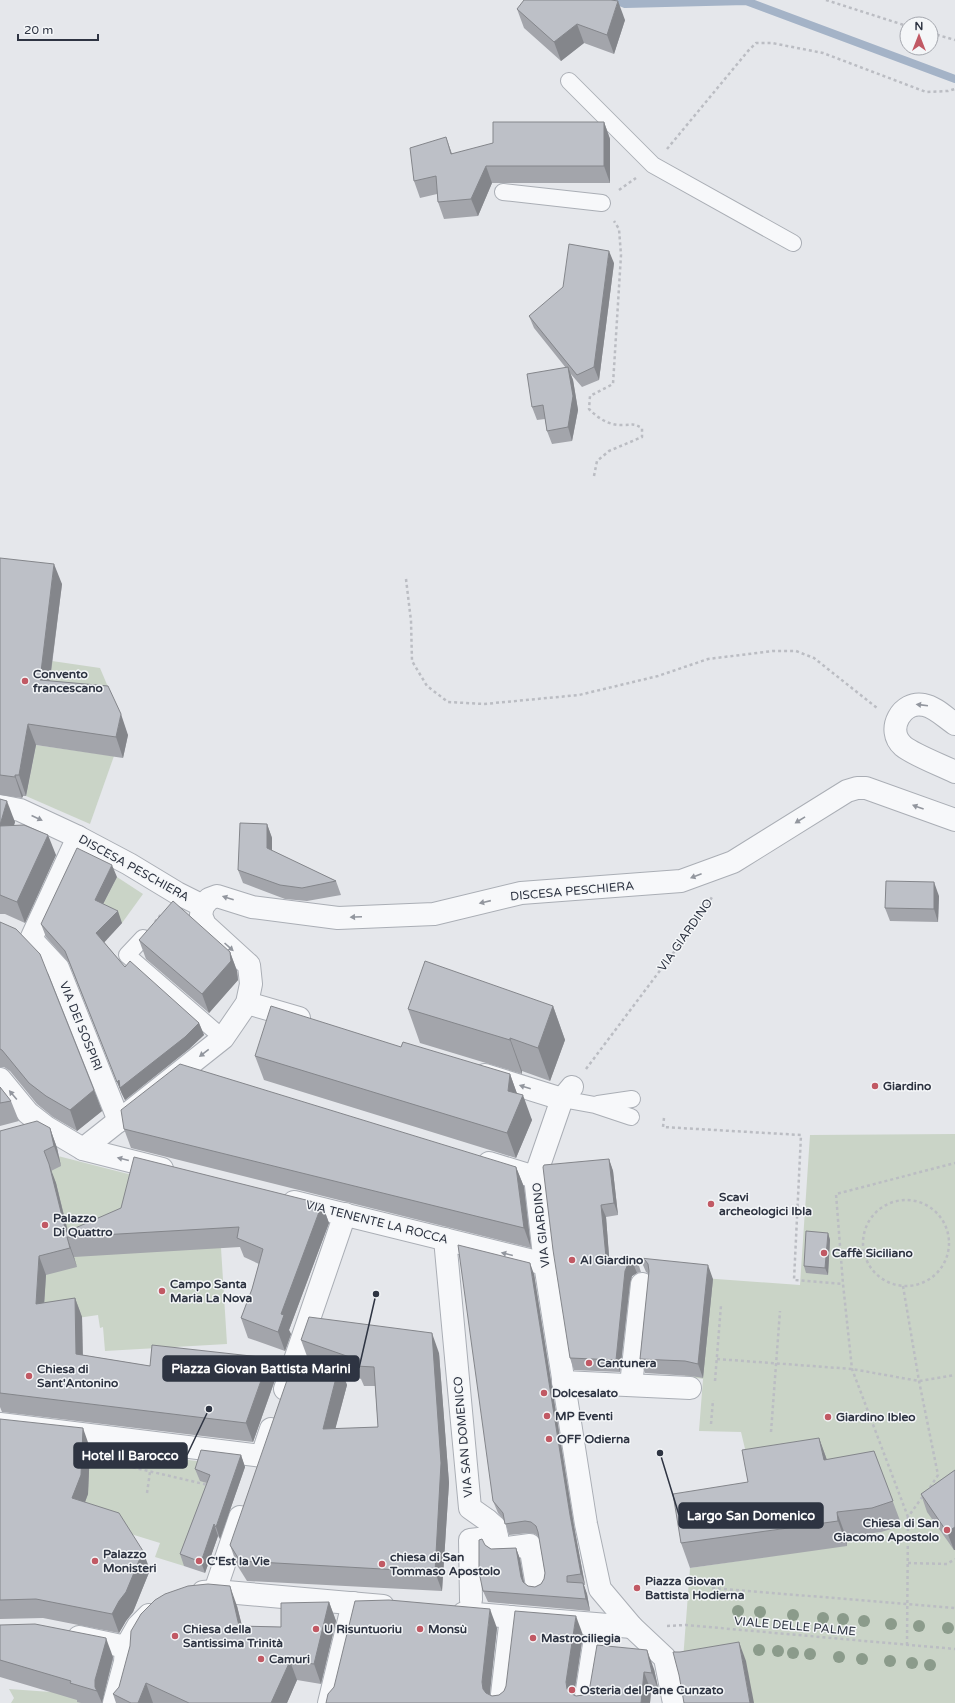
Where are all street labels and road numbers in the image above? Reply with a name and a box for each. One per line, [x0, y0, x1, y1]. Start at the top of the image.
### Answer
street label: DISCESA PESCHIERA [76, 832, 192, 904]
street label: DISCESA PESCHIERA [509, 879, 635, 903]
street label: VIA GIARDINO [655, 896, 715, 974]
street label: VIA DEI SOSPIRI [57, 979, 105, 1073]
street label: VIA GIARDINO [530, 1181, 552, 1268]
street label: VIA TENENTE LA ROCCA [304, 1198, 450, 1246]
street label: VIA SAN DOMENICO [451, 1375, 475, 1498]
street label: VIALE DELLE PALME [733, 1614, 857, 1638]

